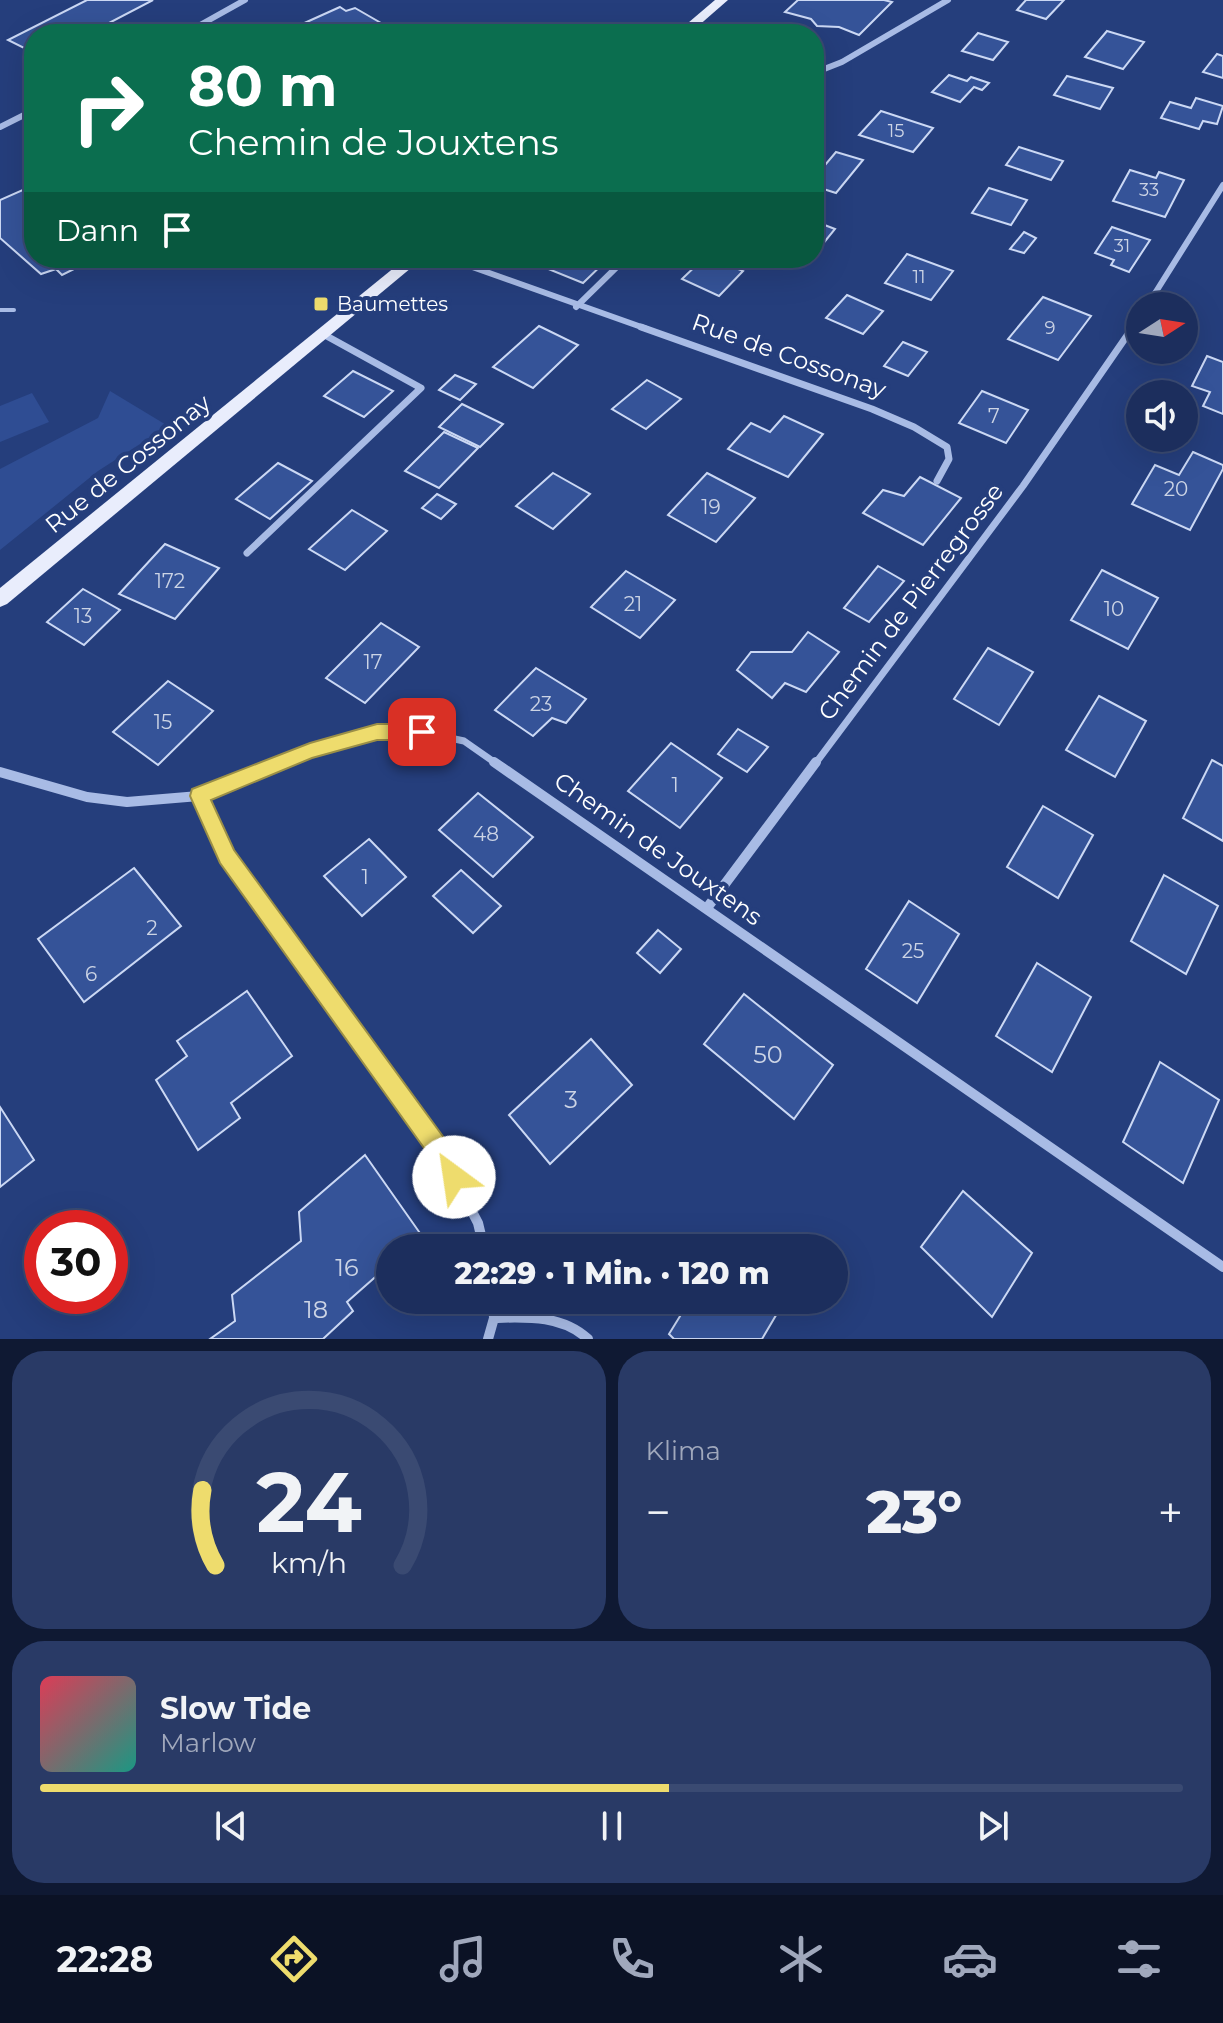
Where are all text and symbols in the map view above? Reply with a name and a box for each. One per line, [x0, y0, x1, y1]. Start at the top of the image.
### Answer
text: 80 m [188, 52, 338, 120]
icon: right [56, 56, 160, 160]
text: Chemin de Jouxtens [188, 120, 558, 164]
house number: 15 [888, 120, 904, 142]
house number: 33 [1139, 179, 1159, 201]
icon: arrive [155, 208, 199, 252]
text: Dann [56, 212, 139, 249]
house number: 31 [1114, 235, 1130, 257]
house number: 11 [913, 266, 926, 288]
place label: Baumettes [337, 292, 448, 316]
north arrow [1126, 292, 1198, 364]
map controls [1126, 292, 1198, 452]
marker: Baumettes [312, 295, 330, 313]
street label: Rue de Cossonay [688, 307, 890, 404]
house number: 9 [1045, 317, 1056, 339]
button: sound [1126, 380, 1198, 452]
street label: Rue de Cossonay [39, 388, 216, 539]
house number: 7 [988, 404, 1000, 428]
street label: Chemin de Pierregrosse [812, 477, 1009, 726]
house number: 20 [1164, 477, 1188, 501]
house number: 19 [701, 495, 721, 519]
house number: 172 [155, 569, 185, 593]
house number: 21 [624, 592, 642, 616]
house number: 10 [1104, 597, 1124, 621]
house number: 13 [74, 604, 92, 628]
house number: 17 [364, 650, 383, 674]
house number: 23 [530, 692, 552, 716]
pin [388, 698, 456, 766]
house number: 15 [154, 710, 172, 734]
icon: arrive [400, 710, 444, 754]
street label: Chemin de Jouxtens [549, 766, 768, 931]
house number: 1 [671, 773, 679, 797]
house number: 48 [473, 822, 499, 846]
house number: 1 [361, 865, 369, 889]
house number: 2 [146, 916, 158, 940]
house number: 25 [902, 939, 924, 963]
house number: 6 [85, 962, 97, 986]
house number: 50 [753, 1040, 783, 1069]
house number: 3 [564, 1085, 578, 1114]
position arrow [412, 1135, 496, 1219]
speed limit sign: 30 [24, 1210, 128, 1314]
house number: 16 [335, 1253, 359, 1282]
text: 22:29 · 1 Min. · 120 m [454, 1255, 770, 1292]
house number: 18 [304, 1295, 328, 1324]
text: Klima [646, 1435, 721, 1467]
text: 24 [256, 1451, 362, 1553]
text: 23° [866, 1475, 962, 1548]
text: − [646, 1485, 671, 1539]
text: + [1158, 1485, 1183, 1539]
text: km/h [271, 1545, 347, 1580]
text: Slow Tide [160, 1690, 311, 1727]
text: Marlow [160, 1727, 256, 1759]
icon: previous [209, 1804, 253, 1848]
icon: pause [590, 1804, 634, 1848]
icon: next [971, 1804, 1015, 1848]
icon: directions [266, 1931, 322, 1987]
icon: music [435, 1931, 491, 1987]
icon: phone [604, 1931, 660, 1987]
icon: climate [773, 1931, 829, 1987]
icon: car [942, 1931, 998, 1987]
icon: filters [1111, 1931, 1167, 1987]
text: 22:28 [56, 1937, 153, 1981]

